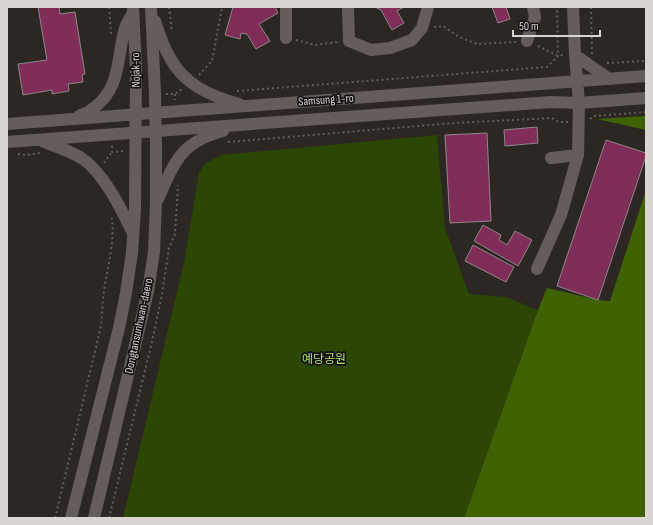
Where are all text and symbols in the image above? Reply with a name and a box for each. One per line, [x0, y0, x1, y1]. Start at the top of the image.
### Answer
scale bar [513, 12, 600, 38]
text: 50 m [519, 19, 539, 34]
street label: Nojak-ro [128, 52, 144, 88]
street label: Samsung 1-ro [298, 91, 354, 109]
street label: Dongtansunhwan-daero [122, 277, 156, 375]
park label: 예당공원 [302, 352, 346, 367]

